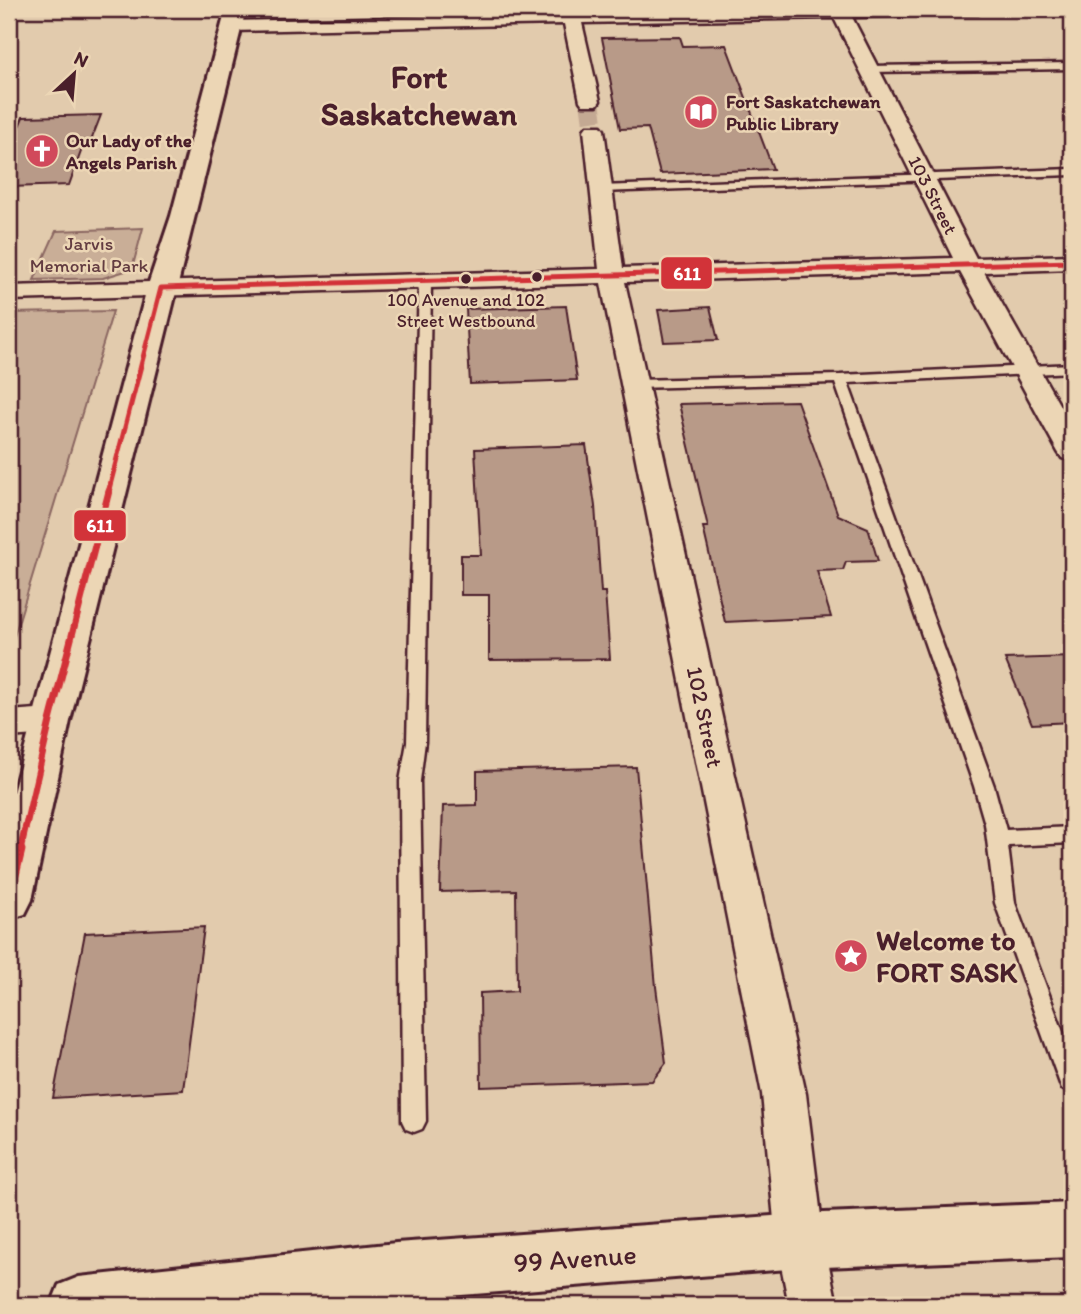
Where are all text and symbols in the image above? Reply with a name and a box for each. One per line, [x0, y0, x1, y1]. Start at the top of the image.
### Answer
north arrow [38, 38, 108, 108]
text: N [70, 46, 92, 72]
district label: Fort Saskatchewan [321, 58, 518, 133]
place label: Fort Saskatchewan Public Library [726, 90, 881, 135]
library icon: Fort Saskatchewan Public Library [682, 93, 720, 131]
place label: Our Lady of the Angels Parish [65, 129, 192, 174]
church icon: Our Lady of the Angels Parish [23, 132, 61, 170]
street label: 103 Street [903, 152, 963, 238]
park label: Jarvis Memorial Park [30, 232, 149, 277]
line badge: 611 [660, 256, 713, 290]
text: 611 [673, 262, 701, 285]
unlabelled marker [530, 270, 544, 284]
marker: 100 Avenue and 102 Street Westbound [459, 272, 473, 286]
place label: 100 Avenue and 102 Street Westbound [387, 289, 545, 332]
line badge: 611 [73, 509, 127, 542]
text: 611 [86, 514, 114, 537]
street label: 102 Street [681, 664, 729, 771]
place label: Welcome to FORT SASK [876, 923, 1018, 989]
place icon: Welcome to FORT SASK [832, 937, 870, 975]
street label: 99 Avenue [512, 1237, 638, 1279]

